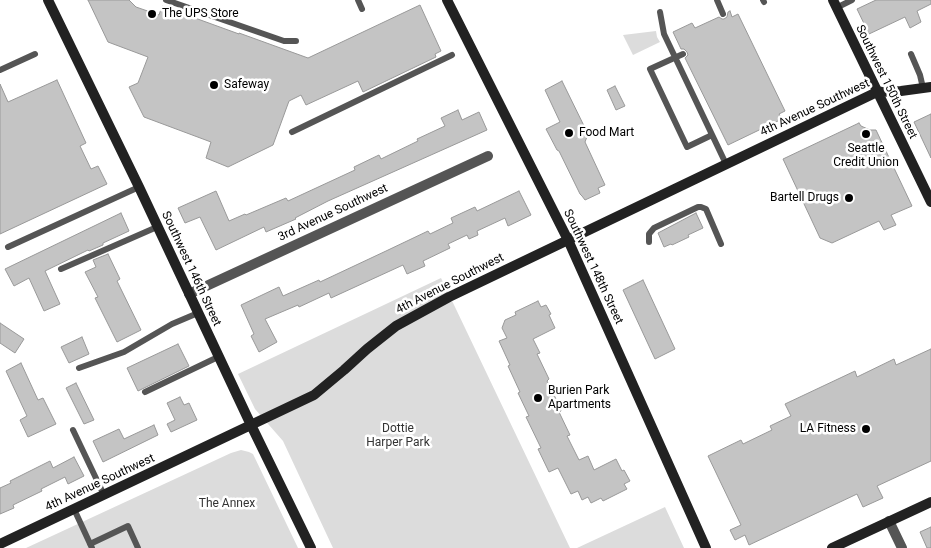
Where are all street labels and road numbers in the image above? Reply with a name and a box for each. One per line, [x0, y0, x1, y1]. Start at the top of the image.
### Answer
street label: Southwest 150th Street [852, 23, 920, 141]
street label: 4th Avenue Southwest [758, 76, 872, 140]
street label: 3rd Avenue Southwest [276, 181, 390, 245]
street label: Southwest 148th Street [560, 207, 626, 327]
street label: Southwest 146th Street [158, 209, 224, 329]
street label: 4th Avenue Southwest [394, 251, 506, 317]
street label: 4th Avenue Southwest [43, 451, 157, 515]

